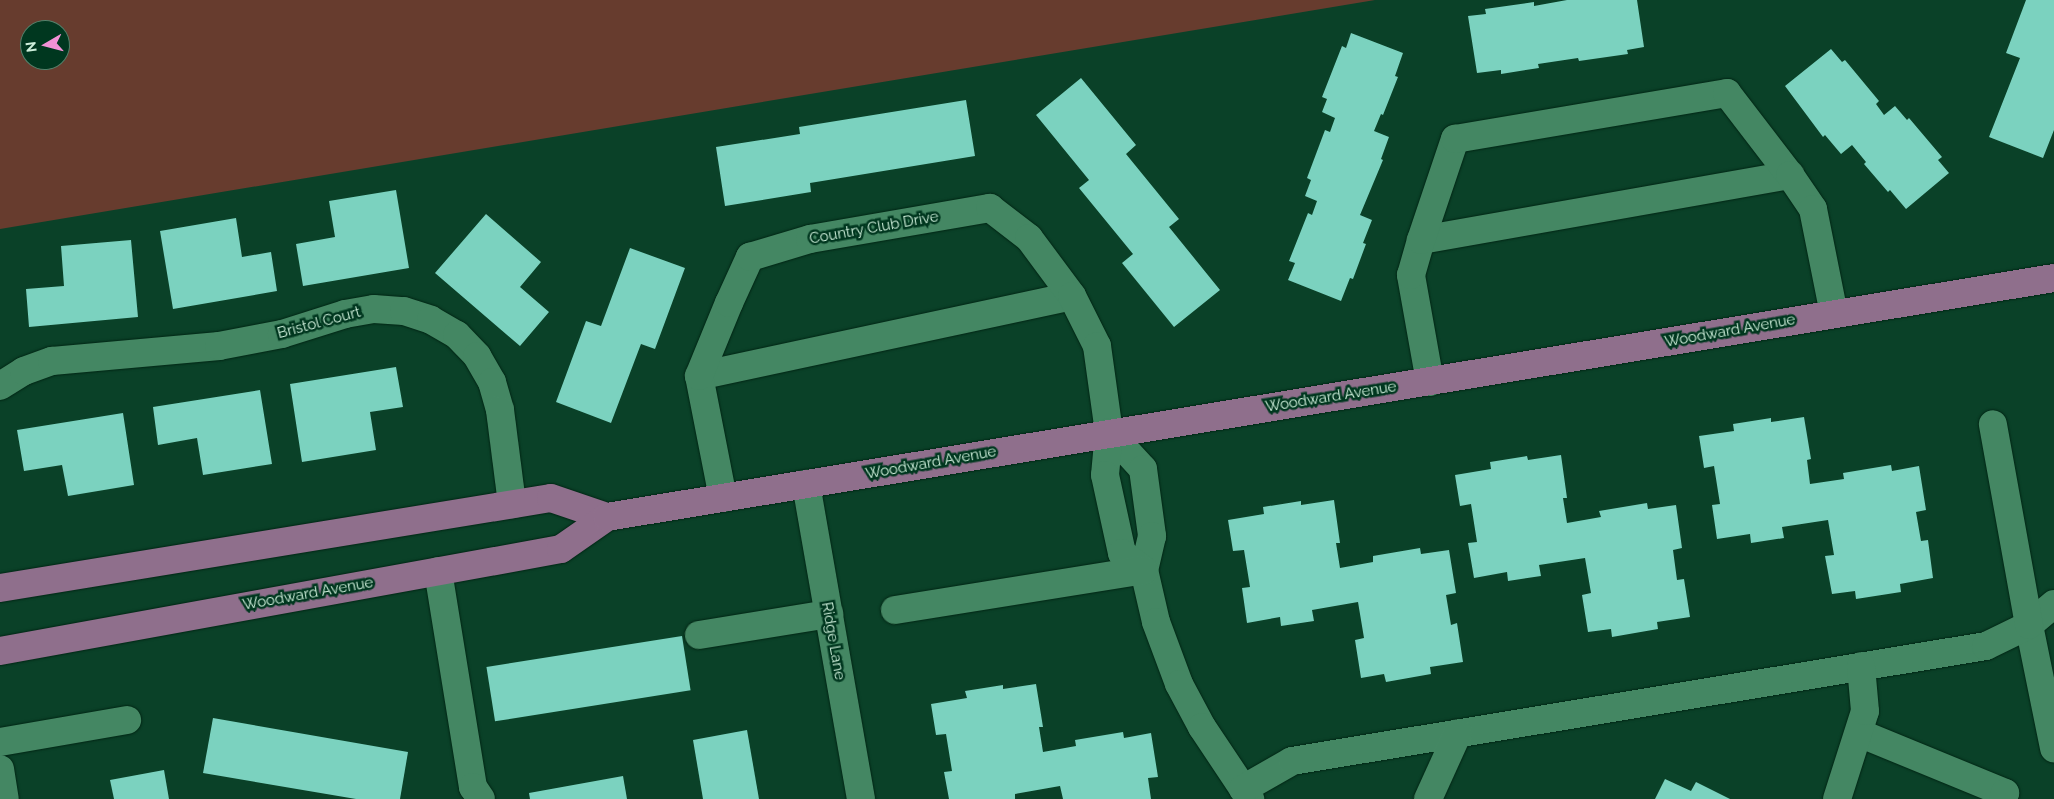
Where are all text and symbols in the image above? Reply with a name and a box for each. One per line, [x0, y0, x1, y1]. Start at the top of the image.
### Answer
north arrow [20, 20, 70, 70]
text: N [22, 41, 40, 53]
street label: Country Club Drive [808, 208, 940, 248]
street label: Bristol Court [275, 303, 363, 343]
street label: Woodward Avenue [1663, 311, 1797, 351]
street label: Woodward Avenue [1264, 378, 1398, 416]
street label: Woodward Avenue [864, 443, 998, 483]
street label: Woodward Avenue [241, 574, 375, 614]
street label: Ridge Lane [817, 601, 849, 681]

